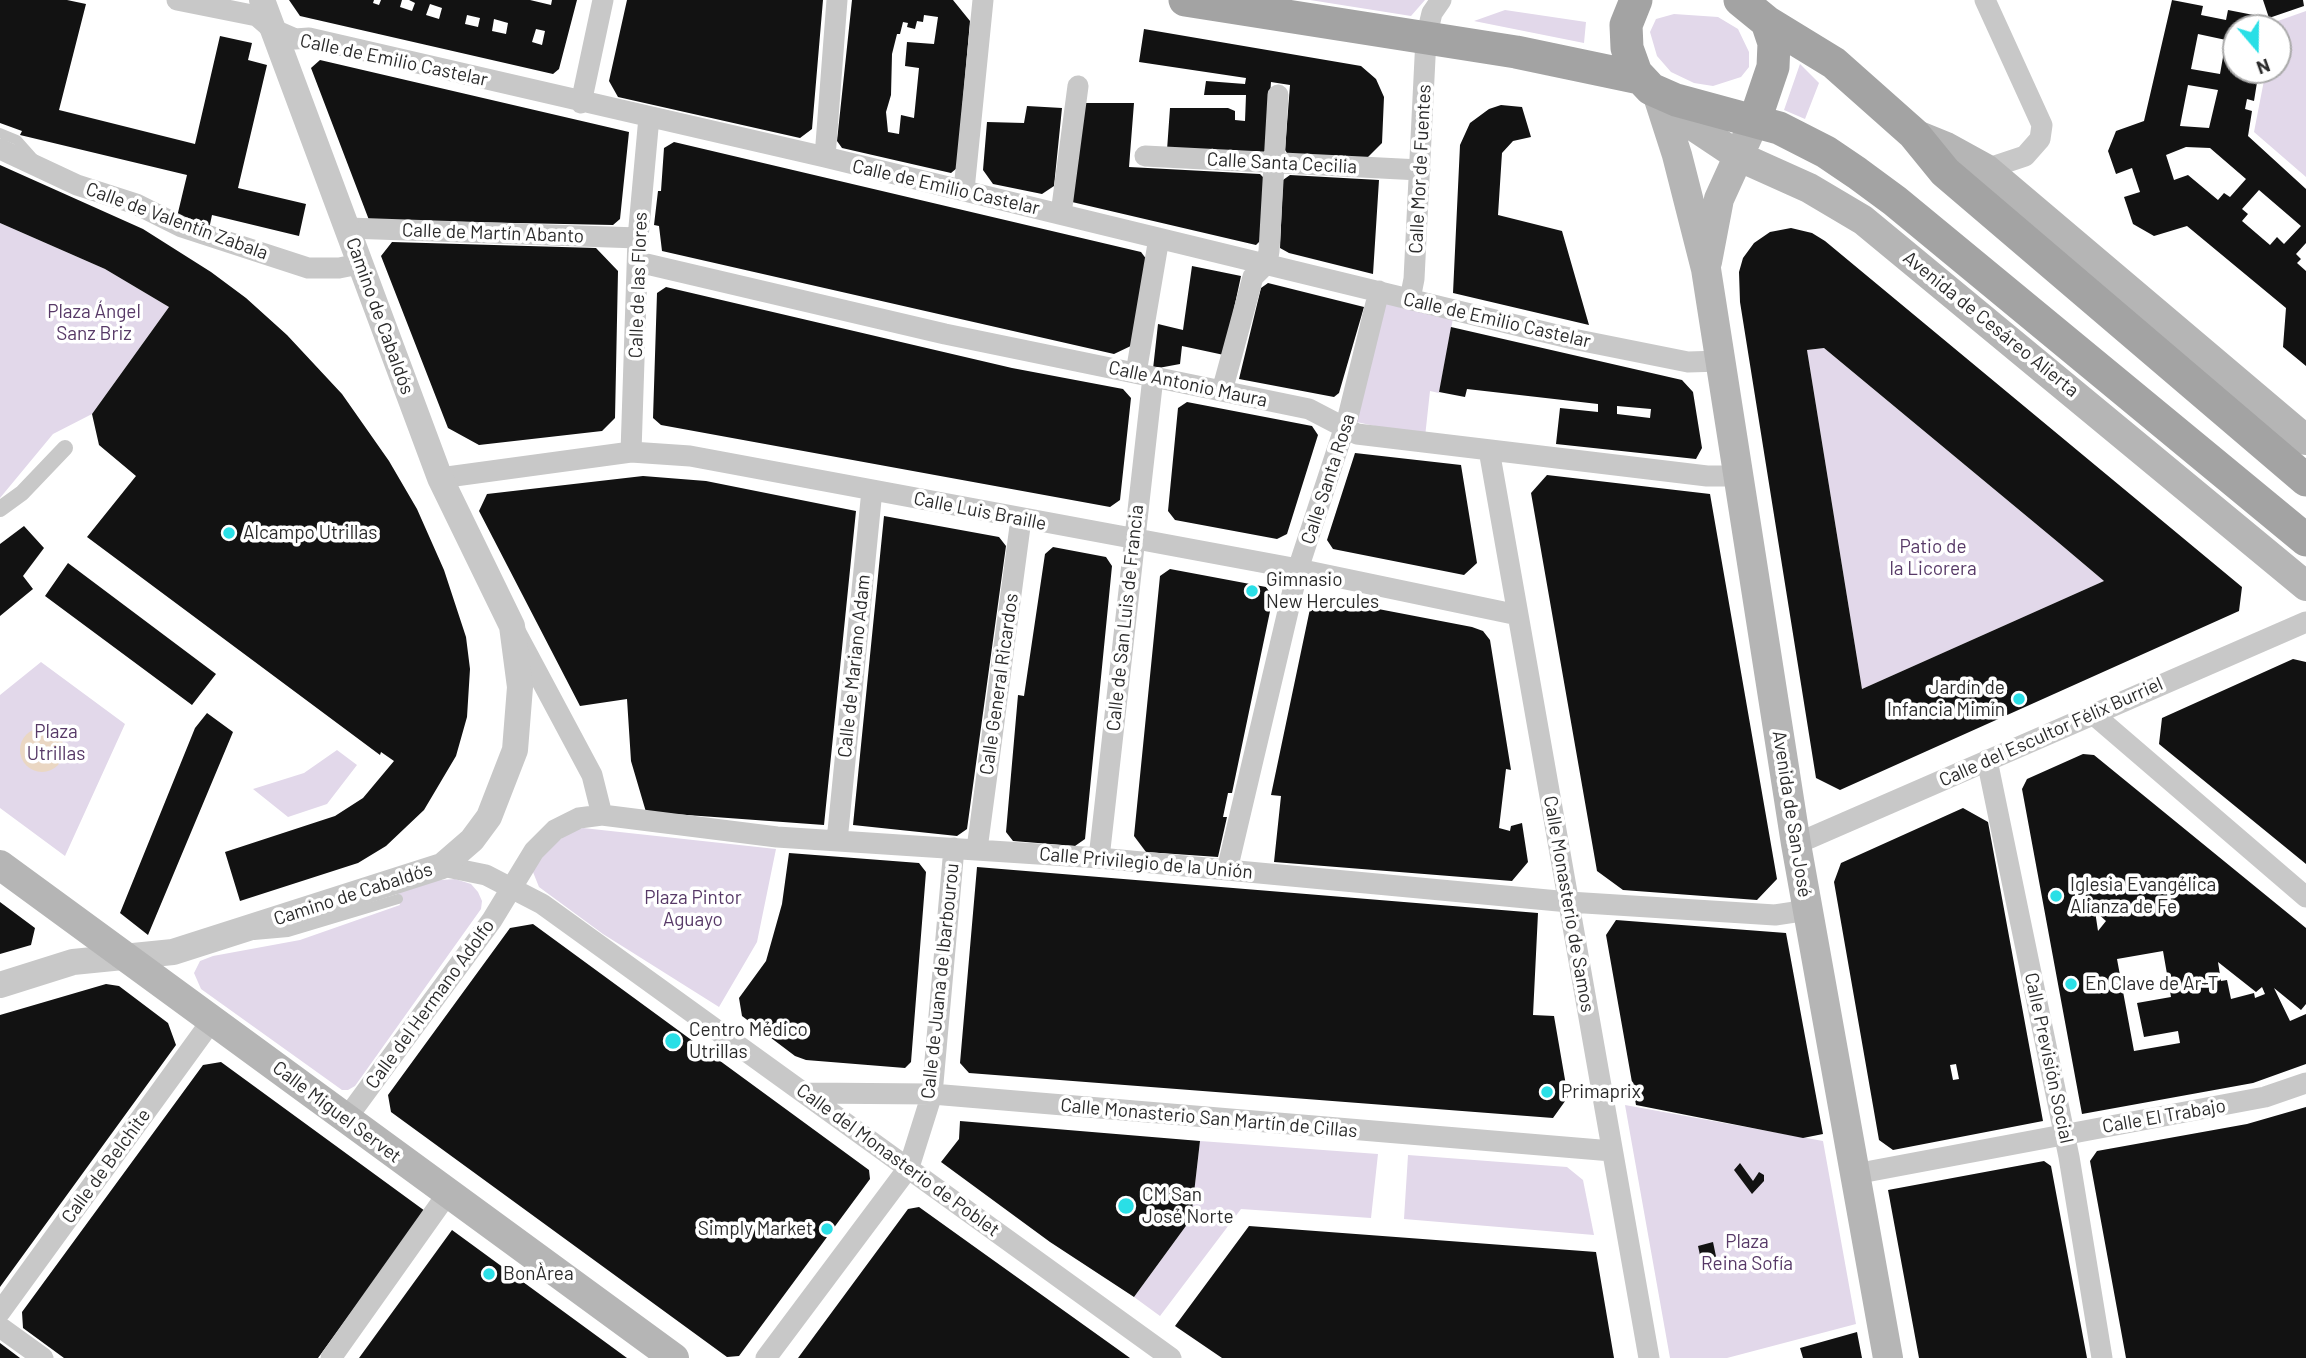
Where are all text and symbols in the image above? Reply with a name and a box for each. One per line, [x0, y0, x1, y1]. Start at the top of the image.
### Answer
north arrow [2222, 14, 2292, 84]
street label: Calle de Emilio Castelar [298, 29, 490, 91]
text: N [2254, 54, 2274, 80]
street label: Calle Mor de Fuentes [1404, 84, 1436, 254]
street label: Calle Santa Cecilia [1206, 148, 1358, 178]
street label: Calle de Emilio Castelar [850, 154, 1042, 220]
street label: Calle de Valentín Zabala [83, 177, 271, 265]
street label: Calle de las Flores [624, 211, 652, 359]
street label: Calle de Martín Abanto [401, 218, 585, 248]
street label: Camino de Cabaldós [341, 234, 419, 398]
street label: Avenida de Cesáreo Alierta [1899, 246, 2083, 402]
street label: Calle de Emilio Castelar [1401, 287, 1593, 353]
park label: Plaza Ángel Sanz Briz [47, 301, 141, 345]
street label: Calle Antonio Maura [1106, 356, 1270, 412]
street label: Calle Santa Rosa [1296, 411, 1360, 547]
street label: Calle Luis Braille [912, 487, 1048, 535]
street label: Calle de San Luis de Francia [1102, 504, 1148, 732]
place label: Alcampo Utrillas [243, 522, 377, 544]
marker: Alcampo Utrillas [221, 525, 237, 541]
park label: Patio de la Licorera [1889, 536, 1977, 580]
place label: Gimnasio New Hercules [1266, 569, 1379, 613]
street label: Calle de Mariano Adam [833, 573, 875, 759]
marker: Gimnasio New Hercules [1244, 583, 1260, 599]
street label: Calle General Ricardos [975, 592, 1023, 776]
street label: Calle del Escultor Félix Burriel [1936, 672, 2166, 792]
place label: Jardín de Infancia Mimín [1887, 677, 2005, 721]
marker: Jardín de Infancia Mimín [2011, 691, 2027, 707]
park label: Plaza Utrillas [27, 721, 85, 765]
street label: Avenida de San José [1768, 729, 1816, 899]
street label: Calle Monasterio de Samos [1539, 794, 1599, 1014]
street label: Calle Privilegio de la Unión [1038, 842, 1254, 884]
street label: Camino de Cabaldós [271, 858, 435, 930]
street label: Calle de Juana de Ibarbourou [916, 862, 964, 1100]
place label: Iglesia Evangélica Alianza de Fe [2070, 874, 2216, 918]
park label: Plaza Pintor Aguayo [644, 887, 742, 931]
marker: Iglesia Evangélica Alianza de Fe [2048, 888, 2064, 904]
street label: Calle del Hermano Adolfo [361, 915, 499, 1093]
street label: Calle Previsión Social [2020, 971, 2078, 1145]
place label: En Clave de Ar-T [2085, 973, 2219, 995]
marker: En Clave de Ar-T [2063, 976, 2079, 992]
place label: Centro Médico Utrillas [689, 1019, 808, 1063]
marker: Centro Médico Utrillas [663, 1031, 683, 1051]
street label: Calle Miguel Servet [268, 1056, 406, 1168]
street label: Calle del Monasterio de Poblet [792, 1079, 1004, 1241]
place label: Primaprix [1561, 1081, 1641, 1103]
marker: Primaprix [1539, 1084, 1555, 1100]
street label: Calle Monasterio San Martín de Cillas [1060, 1094, 1358, 1142]
street label: Calle El Trabajo [2101, 1094, 2227, 1138]
street label: Calle de Belchite [57, 1104, 155, 1228]
place label: CM San José Norte [1142, 1184, 1234, 1228]
marker: CM San José Norte [1116, 1196, 1136, 1216]
place label: Simply Market [698, 1218, 813, 1240]
marker: Simply Market [819, 1221, 835, 1237]
park label: Plaza Reina Sofía [1701, 1231, 1793, 1275]
place label: BonÀrea [503, 1263, 574, 1285]
marker: BonÀrea [481, 1266, 497, 1282]

